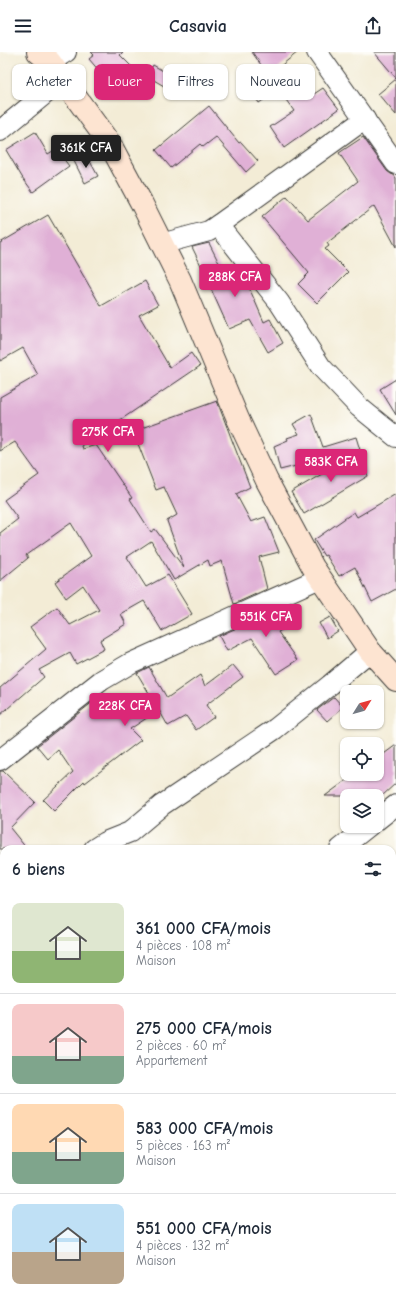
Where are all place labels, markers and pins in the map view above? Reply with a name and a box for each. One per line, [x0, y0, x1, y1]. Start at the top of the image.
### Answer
pin: 361K CFA [45, 135, 127, 169]
pin: 288K CFA [194, 264, 276, 298]
pin: 275K CFA [67, 419, 149, 453]
pin: 583K CFA [290, 449, 372, 483]
pin: 551K CFA [225, 604, 307, 638]
pin: 228K CFA [84, 693, 166, 727]

